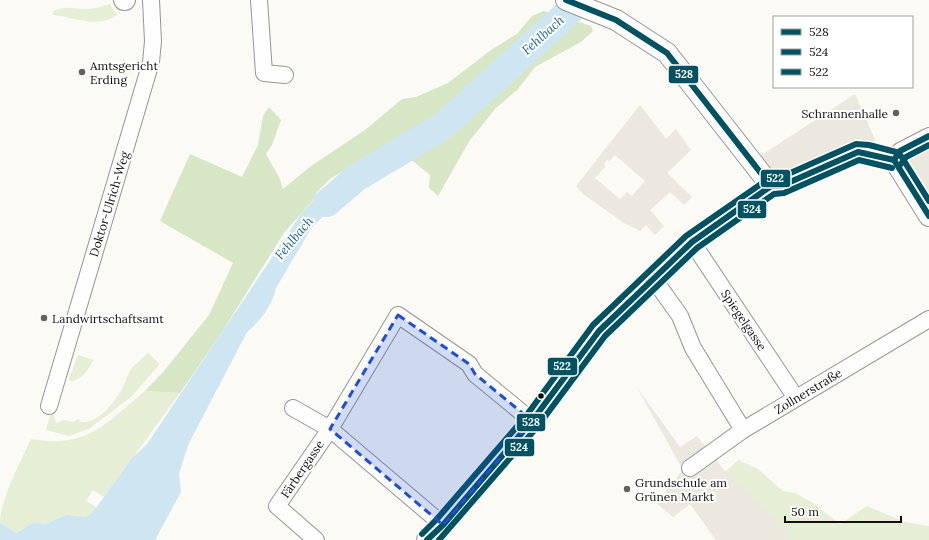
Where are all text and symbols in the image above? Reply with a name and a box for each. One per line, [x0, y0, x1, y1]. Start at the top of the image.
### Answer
water label: Fehlbach [518, 11, 568, 58]
legend [773, 16, 913, 88]
text: 528 [809, 24, 829, 39]
text: 524 [809, 44, 829, 59]
place label: Amtsgericht Erding [89, 58, 158, 87]
text: 522 [809, 64, 828, 79]
line badge: 528 [668, 65, 699, 84]
marker: Amtsgericht Erding [77, 67, 87, 77]
text: 528 [675, 67, 693, 81]
place label: Schrannenhalle [802, 106, 888, 121]
marker: Schrannenhalle [891, 108, 901, 118]
street label: Doktor-Ulrich-Weg [86, 149, 132, 259]
line badge: 522 [760, 169, 791, 188]
text: 522 [766, 171, 784, 185]
line badge: 524 [737, 200, 767, 219]
text: 524 [743, 202, 761, 216]
water label: Fehlbach [271, 212, 317, 263]
street label: Spiegelgasse [718, 287, 770, 354]
place label: Landwirtschaftsamt [52, 311, 164, 326]
marker: Landwirtschaftsamt [39, 313, 49, 323]
line badge: 522 [547, 357, 578, 376]
text: 522 [553, 359, 571, 373]
street label: Zollnerstraße [772, 365, 845, 417]
unlabelled marker [536, 391, 546, 401]
line badge: 528 [516, 413, 546, 432]
text: 528 [522, 415, 540, 429]
street label: Färbergasse [277, 437, 327, 501]
line badge: 524 [504, 438, 535, 457]
text: 524 [510, 440, 528, 454]
place label: Grundschule am Grünen Markt [635, 475, 727, 504]
marker: Grundschule am Grünen Markt [622, 484, 632, 494]
scale bar [785, 498, 901, 524]
text: 50 m [791, 504, 819, 519]

